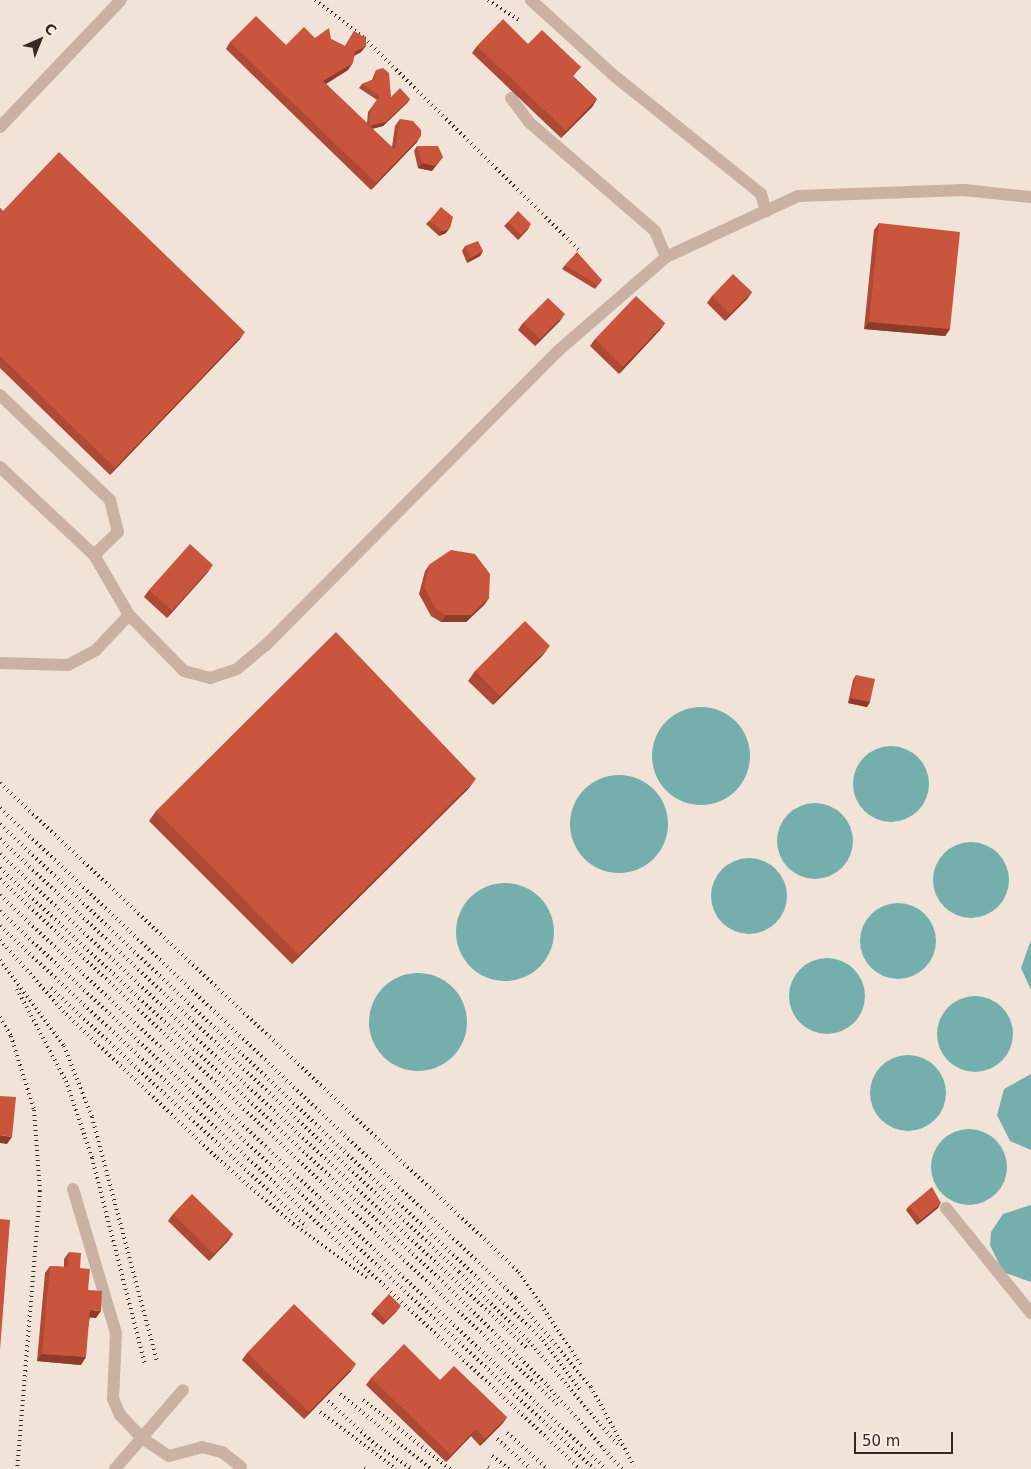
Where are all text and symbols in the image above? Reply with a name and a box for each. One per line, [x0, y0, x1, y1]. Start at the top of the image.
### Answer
north arrow [15, 15, 65, 65]
text: С [41, 20, 60, 39]
scale bar [856, 1422, 955, 1454]
text: 50 m [862, 1432, 900, 1450]

